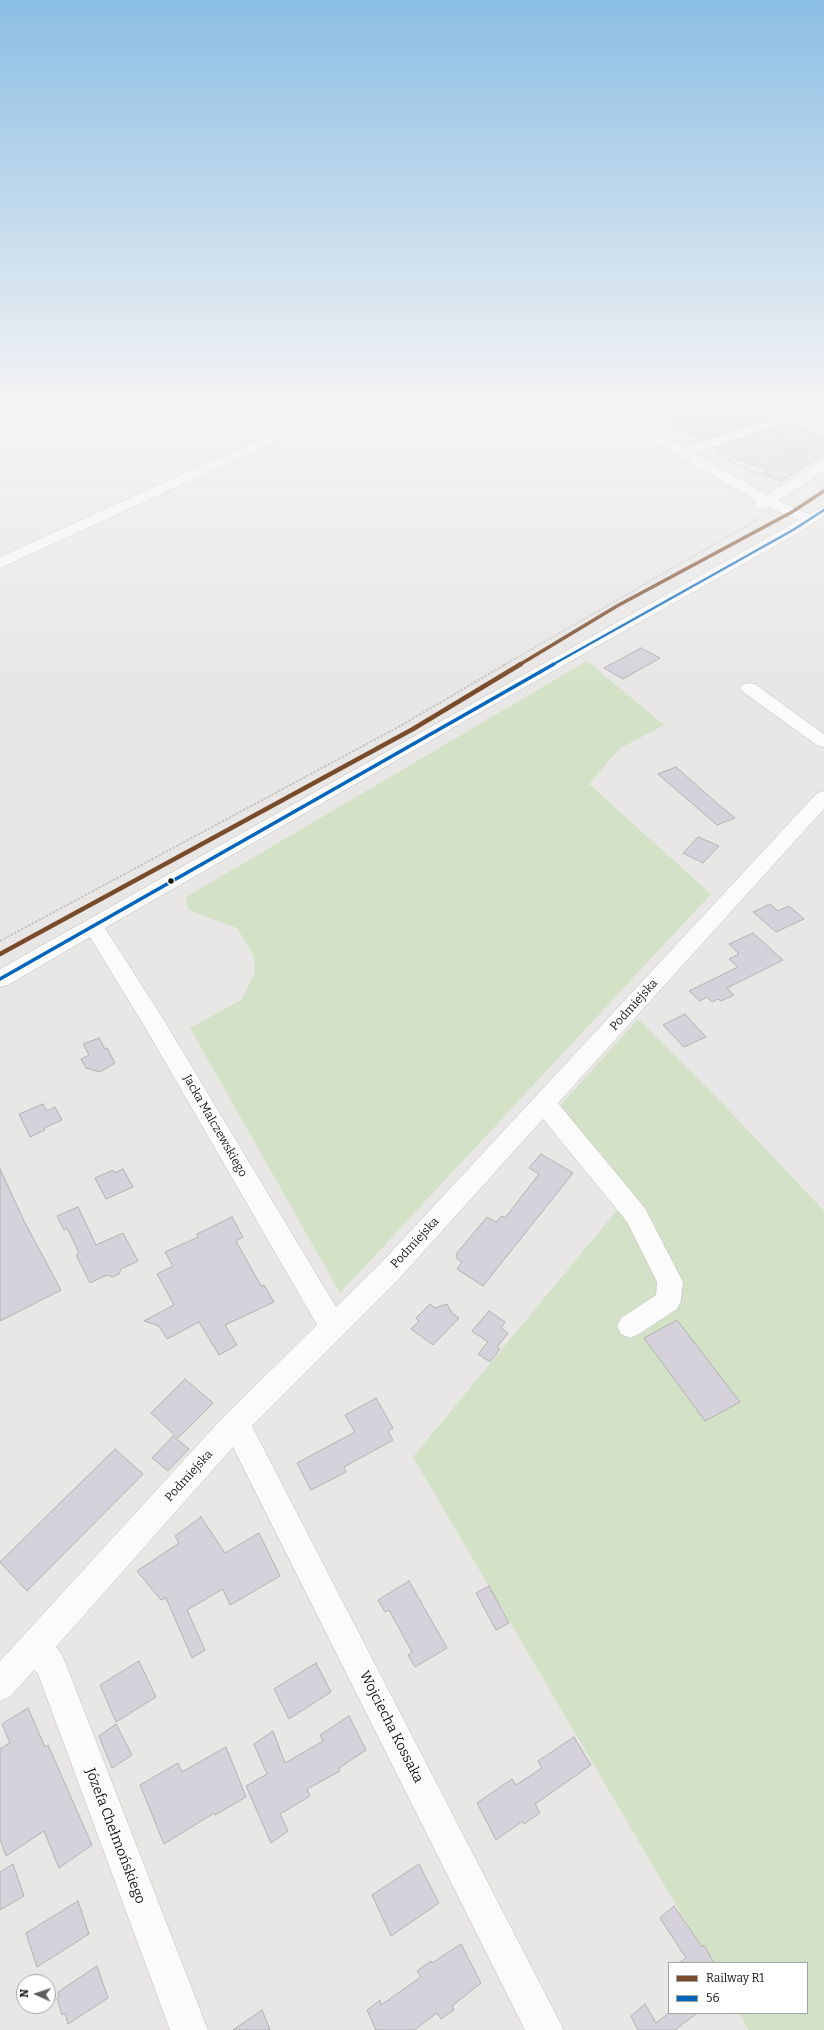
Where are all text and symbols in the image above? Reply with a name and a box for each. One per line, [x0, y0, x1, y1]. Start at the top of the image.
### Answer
unlabelled marker [166, 876, 176, 886]
street label: Podmiejska [607, 976, 661, 1034]
street label: Jacka Malczewskiego [180, 1072, 250, 1180]
street label: Podmiejska [388, 1215, 442, 1271]
street label: Podmiejska [162, 1447, 216, 1505]
street label: Wojciecha Kossaka [355, 1668, 427, 1786]
street label: Józefa Chełmońskiego [81, 1766, 149, 1906]
legend [668, 1962, 808, 2014]
text: Railway R1 [706, 1971, 764, 1985]
north arrow [16, 1974, 56, 2014]
text: N [18, 1989, 31, 1998]
text: 56 [706, 1991, 719, 2005]

